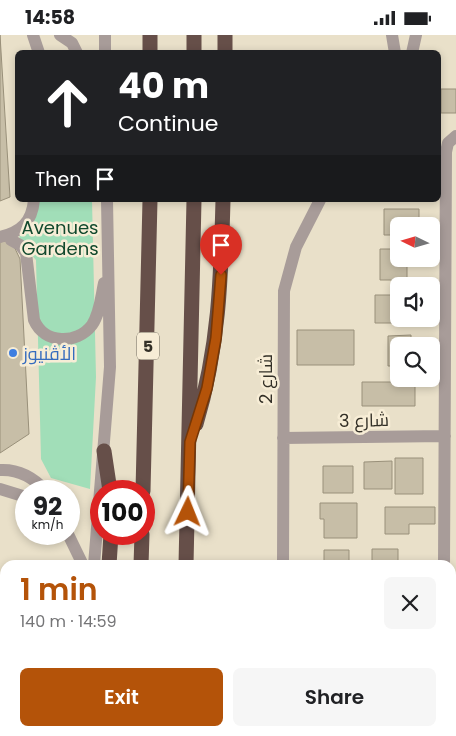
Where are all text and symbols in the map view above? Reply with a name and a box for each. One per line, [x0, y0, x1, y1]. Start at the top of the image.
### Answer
text: 14:58 [25, 4, 75, 31]
text: 40 m [118, 61, 209, 110]
icon: ahead [35, 70, 100, 135]
text: Continue [118, 108, 218, 139]
icon: arrive [91, 165, 119, 193]
text: Then [35, 166, 81, 193]
park label: Avenues Gardens [21, 215, 99, 261]
north arrow [390, 217, 440, 267]
map controls [390, 217, 440, 387]
pin [200, 224, 242, 275]
icon: arrive [207, 231, 235, 259]
button: sound [390, 277, 440, 327]
road number: 5 [137, 333, 159, 359]
button: search [390, 337, 440, 387]
place label: الأڤنيوز [22, 341, 76, 366]
marker: الأڤنيوز [7, 347, 19, 359]
street label: شارع 2 [253, 354, 278, 404]
street label: شارع 3 [339, 407, 389, 433]
speed limit sign: 100 [90, 480, 155, 545]
position arrow [161, 485, 213, 537]
text: 92 [33, 489, 62, 524]
text: km/h [32, 516, 63, 533]
text: 1 min [20, 568, 98, 611]
button: close [384, 577, 436, 629]
text: 140 m · 14:59 [20, 610, 117, 633]
button: Exit [20, 668, 223, 726]
button: Share [233, 668, 436, 726]

